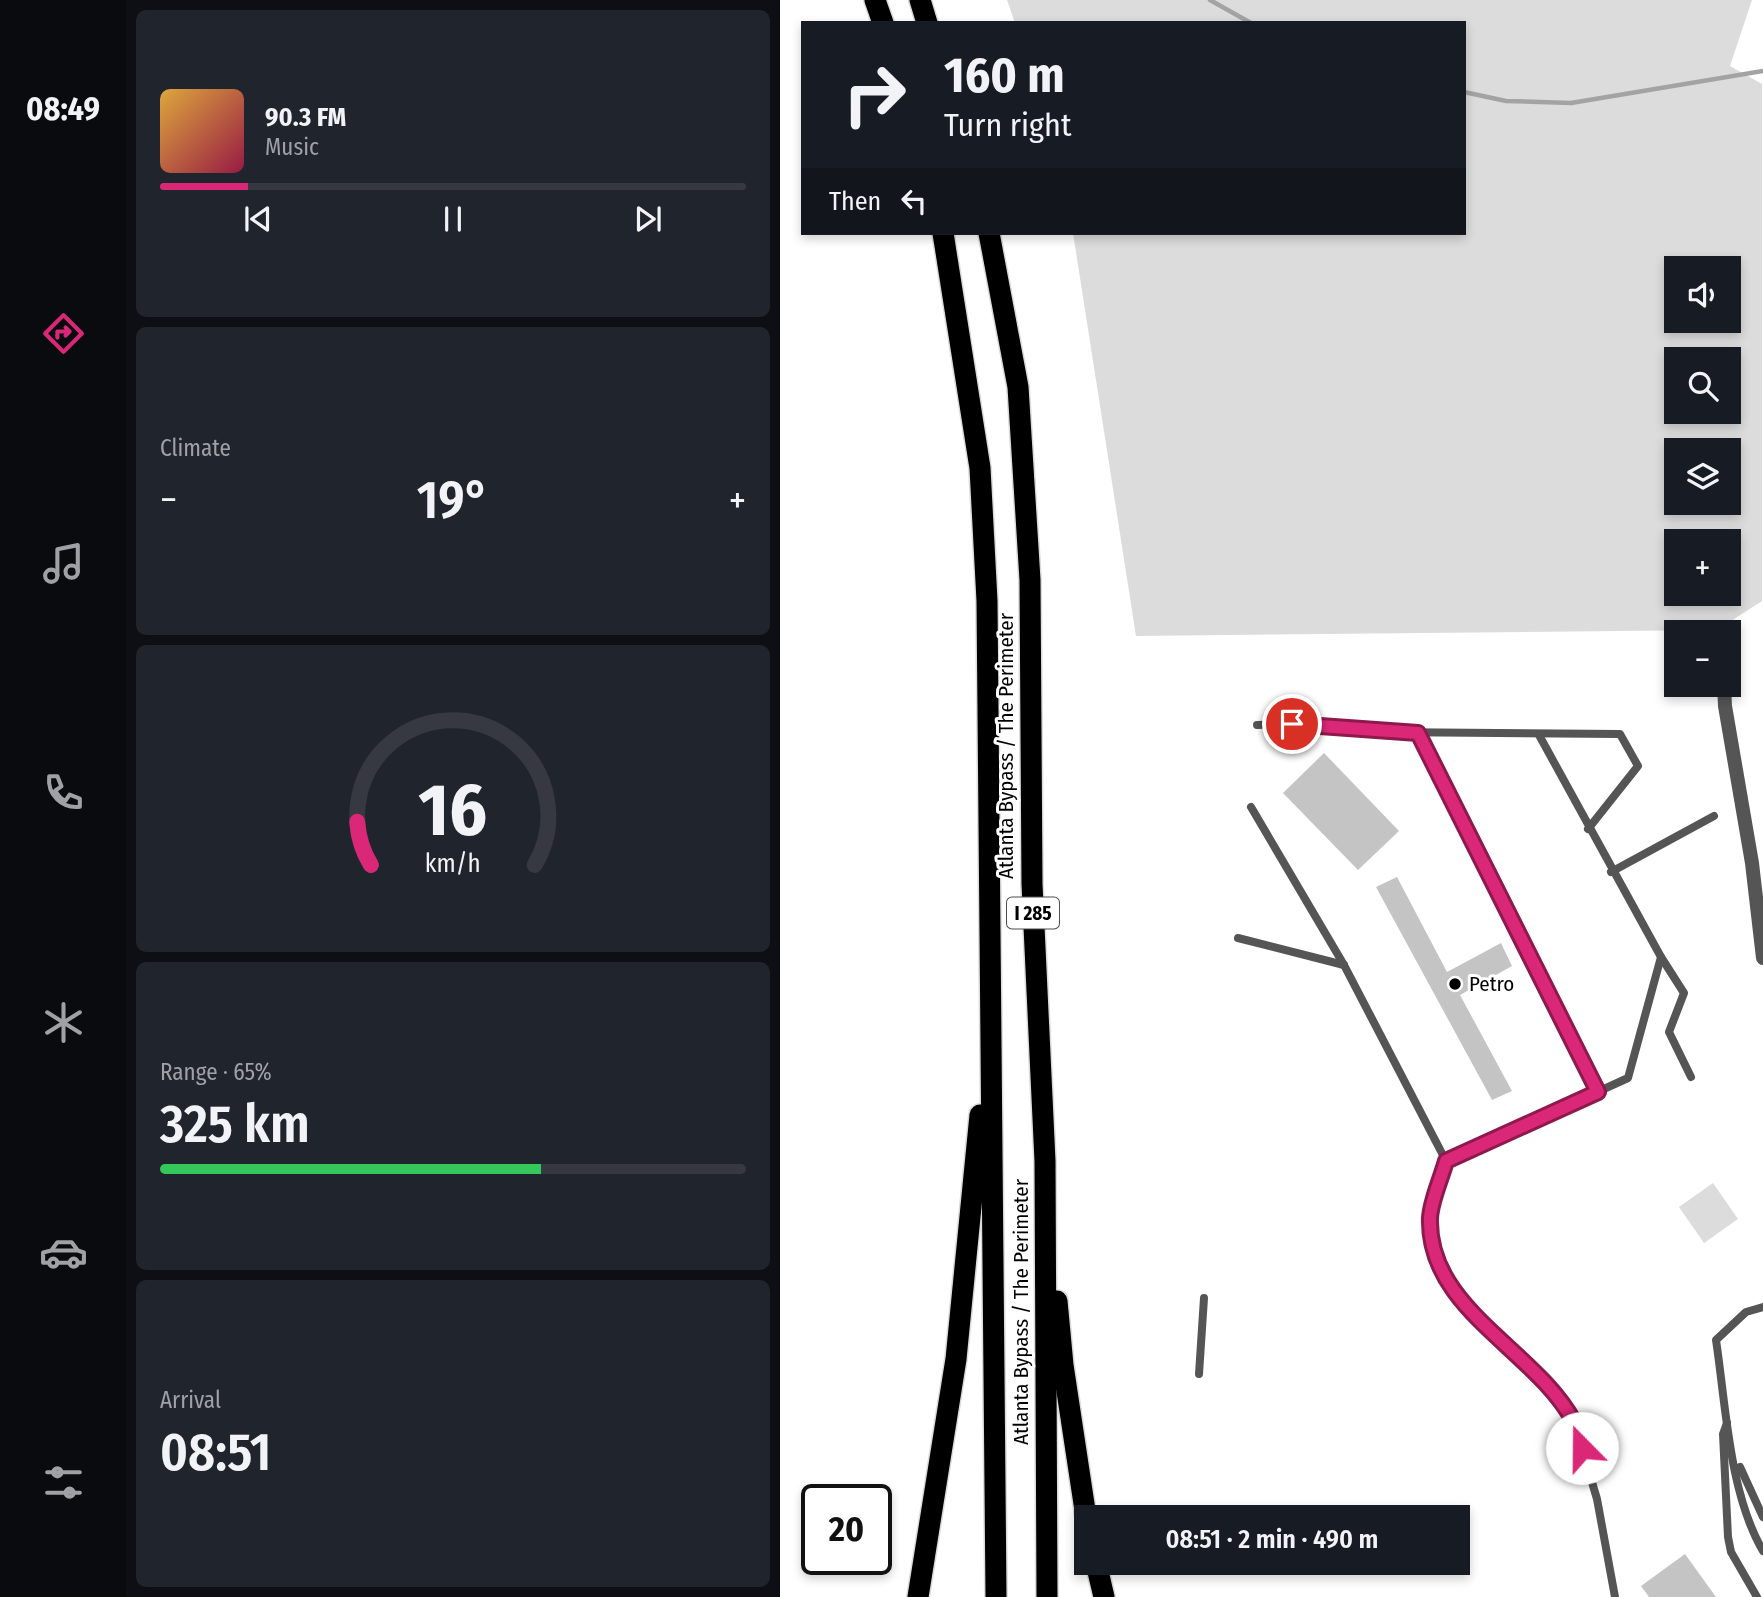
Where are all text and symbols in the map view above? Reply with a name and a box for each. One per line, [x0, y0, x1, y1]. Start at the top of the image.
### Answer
text: 160 m [944, 46, 1065, 105]
icon: right [829, 49, 920, 140]
text: 08:49 [26, 90, 100, 128]
text: 90.3 FM [265, 102, 346, 133]
text: Turn right [944, 106, 1071, 144]
text: Music [265, 133, 319, 161]
icon: left [895, 182, 933, 220]
text: Then [829, 186, 881, 217]
icon: previous [239, 200, 277, 238]
icon: pause [434, 200, 472, 238]
icon: next [629, 200, 667, 238]
map controls [1664, 256, 1741, 697]
button: sound [1664, 256, 1741, 333]
icon: directions [39, 309, 88, 358]
button: search [1664, 347, 1741, 424]
text: Climate [160, 434, 231, 462]
button: layers [1664, 438, 1741, 515]
text: 19° [417, 469, 489, 532]
text: − [160, 477, 177, 523]
text: + [729, 477, 746, 523]
button: + [1664, 529, 1741, 606]
icon: music [39, 539, 88, 588]
street label: Atlanta Bypass / The Perimeter [993, 612, 1019, 879]
button: − [1664, 620, 1741, 697]
pin [1262, 694, 1322, 754]
icon: arrive [1273, 705, 1311, 743]
text: 16 [419, 767, 487, 854]
icon: phone [39, 768, 88, 817]
text: km/h [425, 848, 481, 878]
road number: I 285 [1007, 897, 1059, 928]
place label: Petro [1469, 971, 1514, 997]
marker: Petro [1447, 976, 1463, 992]
icon: climate [39, 998, 88, 1047]
text: Range · 65% [160, 1058, 272, 1086]
text: 325 km [160, 1093, 310, 1156]
street label: Atlanta Bypass / The Perimeter [1008, 1178, 1034, 1445]
icon: car [39, 1228, 88, 1277]
text: Arrival [160, 1386, 221, 1414]
position arrow [1545, 1411, 1619, 1485]
text: 08:51 [160, 1421, 271, 1484]
icon: filters [39, 1458, 88, 1507]
speed limit sign: 20 [801, 1484, 892, 1575]
text: 08:51 · 2 min · 490 m [1166, 1524, 1379, 1555]

